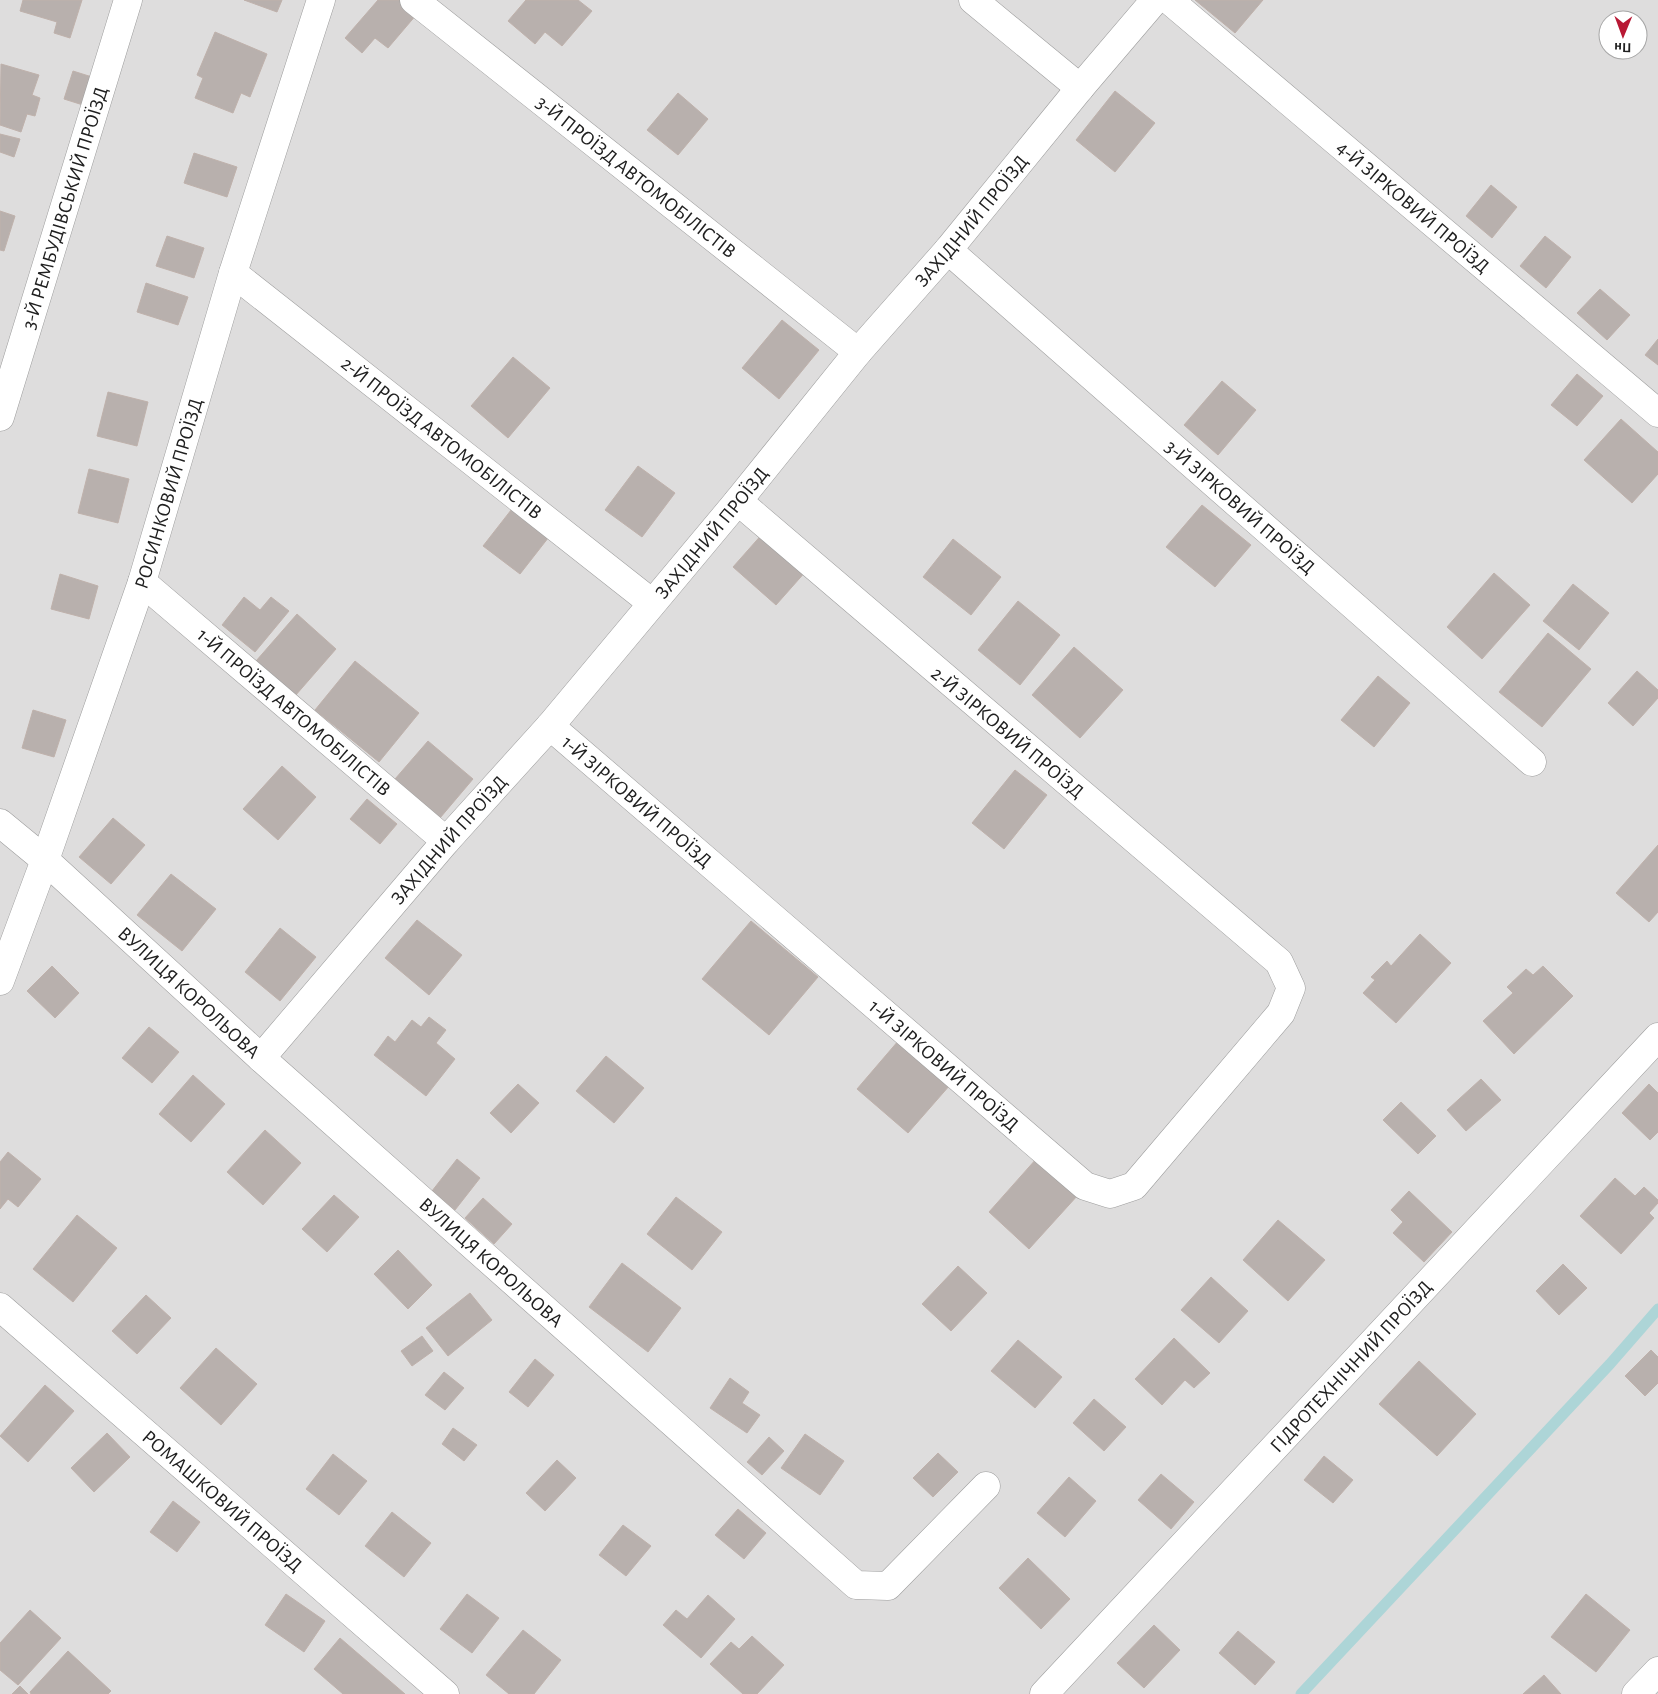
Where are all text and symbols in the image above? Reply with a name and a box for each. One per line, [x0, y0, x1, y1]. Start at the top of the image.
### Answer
north arrow [1598, 10, 1648, 60]
text: Пн [1614, 40, 1631, 54]
street label: 3-Й РЕМБУДІВСЬКИЙ ПРОЇЗД [19, 84, 112, 332]
street label: 3-Й ПРОЇЗД АВТОМОБІЛІСТІВ [532, 92, 739, 262]
street label: 4-Й ЗІРКОВИЙ ПРОЇЗД [1333, 137, 1493, 277]
street label: ЗАХІДНИЙ ПРОЇЗД [911, 152, 1032, 291]
street label: 2-Й ПРОЇЗД АВТОМОБІЛІСТІВ [337, 353, 545, 523]
street label: РОСИНКОВИЙ ПРОЇЗД [131, 396, 207, 592]
street label: 3-Й ЗІРКОВИЙ ПРОЇЗД [1161, 436, 1319, 578]
street label: ЗАХІДНИЙ ПРОЇЗД [652, 464, 772, 603]
street label: 1-Й ПРОЇЗД АВТОМОБІЛІСТІВ [193, 625, 394, 800]
street label: 2-Й ЗІРКОВИЙ ПРОЇЗД [927, 663, 1088, 802]
street label: 1-Й ЗІРКОВИЙ ПРОЇЗД [558, 732, 715, 871]
street label: ЗАХІДНИЙ ПРОЇЗД [388, 772, 511, 909]
street label: ВУЛИЦЯ КОРОЛЬОВА [114, 923, 264, 1063]
street label: 1-Й ЗІРКОВИЙ ПРОЇЗД [865, 996, 1022, 1135]
street label: ВУЛИЦЯ КОРОЛЬОВА [415, 1194, 567, 1332]
street label: ГІДРОТЕХНІЧНИЙ ПРОЇЗД [1267, 1277, 1436, 1456]
street label: РОМАШКОВИЙ ПРОЇЗД [138, 1427, 306, 1576]

